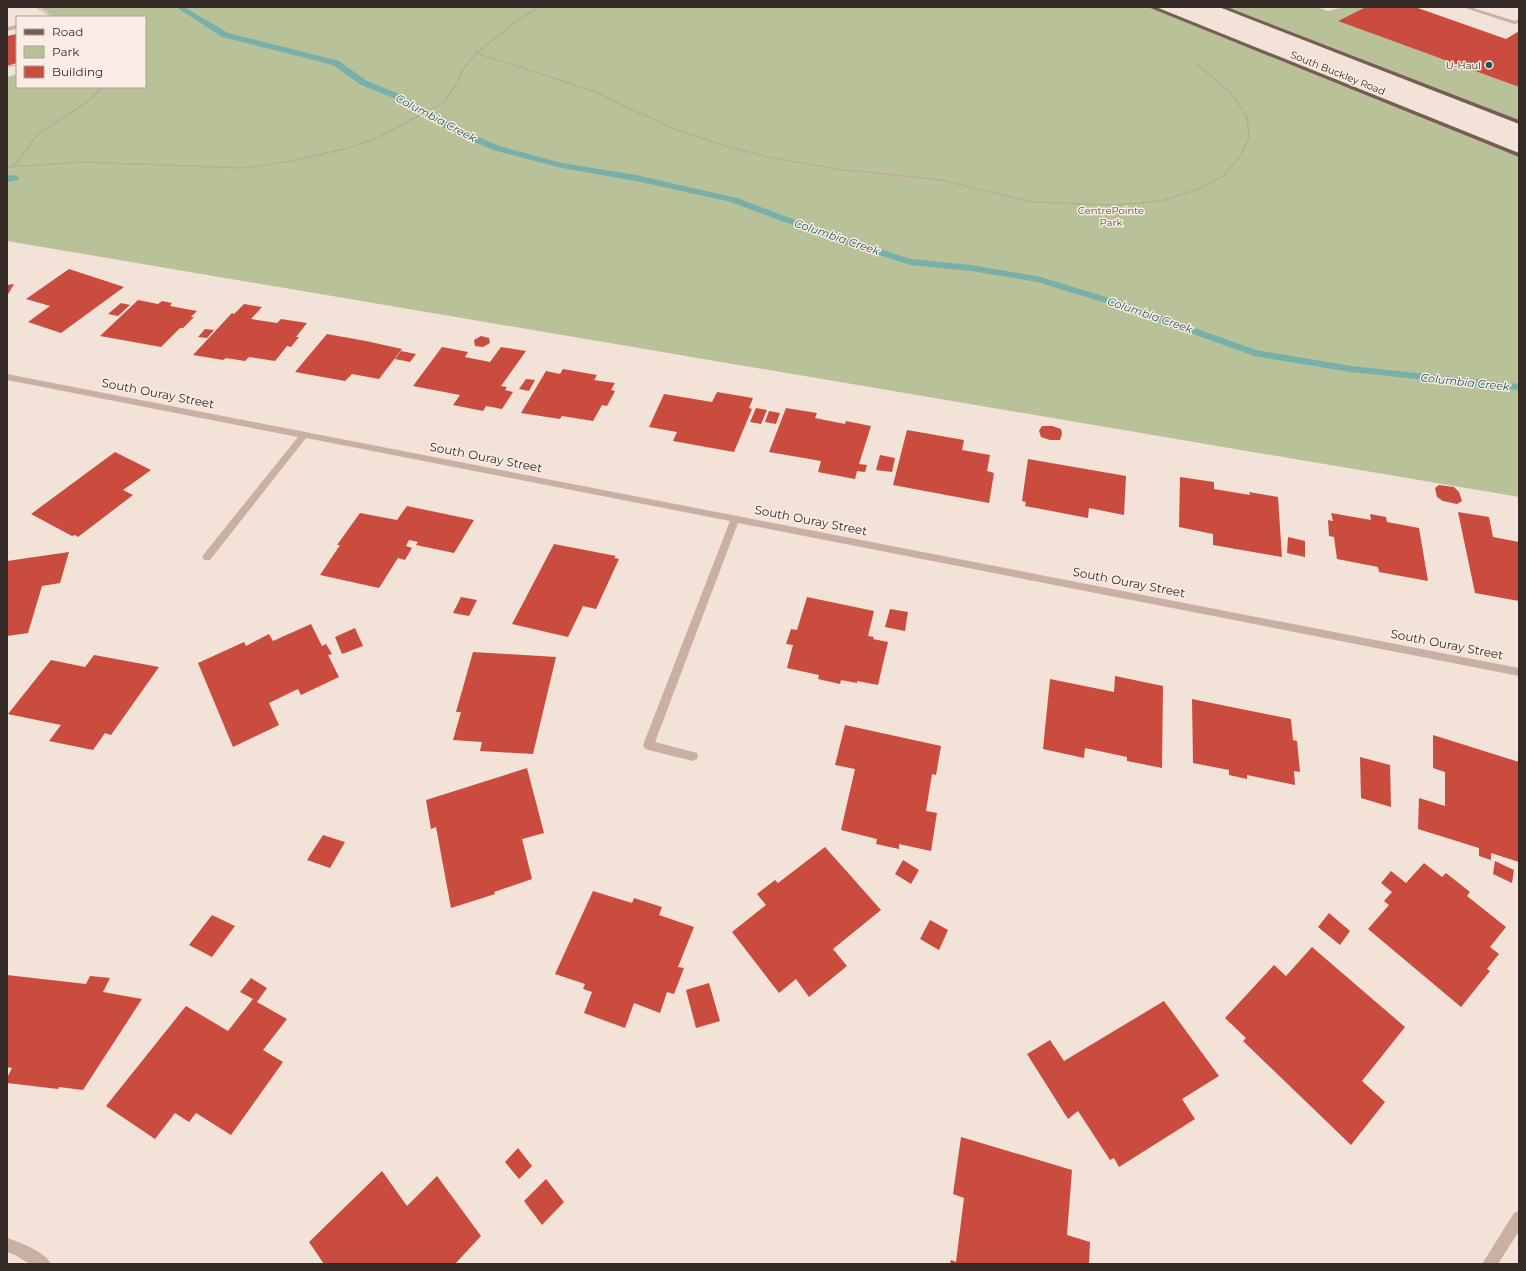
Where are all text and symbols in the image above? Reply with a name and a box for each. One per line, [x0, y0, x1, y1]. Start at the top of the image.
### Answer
legend [16, 16, 146, 88]
text: Road [52, 24, 83, 39]
text: Park [52, 44, 80, 59]
street label: South Buckley Road [1289, 48, 1387, 98]
place label: U-Haul [1446, 59, 1481, 72]
marker: U-Haul [1484, 60, 1494, 70]
text: Building [52, 64, 103, 79]
water label: Columbia Creek [393, 91, 479, 145]
park label: CentrePointe Park [1078, 204, 1144, 229]
water label: Columbia Creek [792, 216, 882, 258]
water label: Columbia Creek [1105, 294, 1195, 336]
water label: Columbia Creek [1420, 370, 1511, 394]
street label: South Ouray Street [100, 375, 216, 411]
street label: South Ouray Street [428, 439, 544, 475]
street label: South Ouray Street [753, 502, 869, 538]
street label: South Ouray Street [1071, 564, 1187, 600]
street label: South Ouray Street [1389, 626, 1505, 662]

